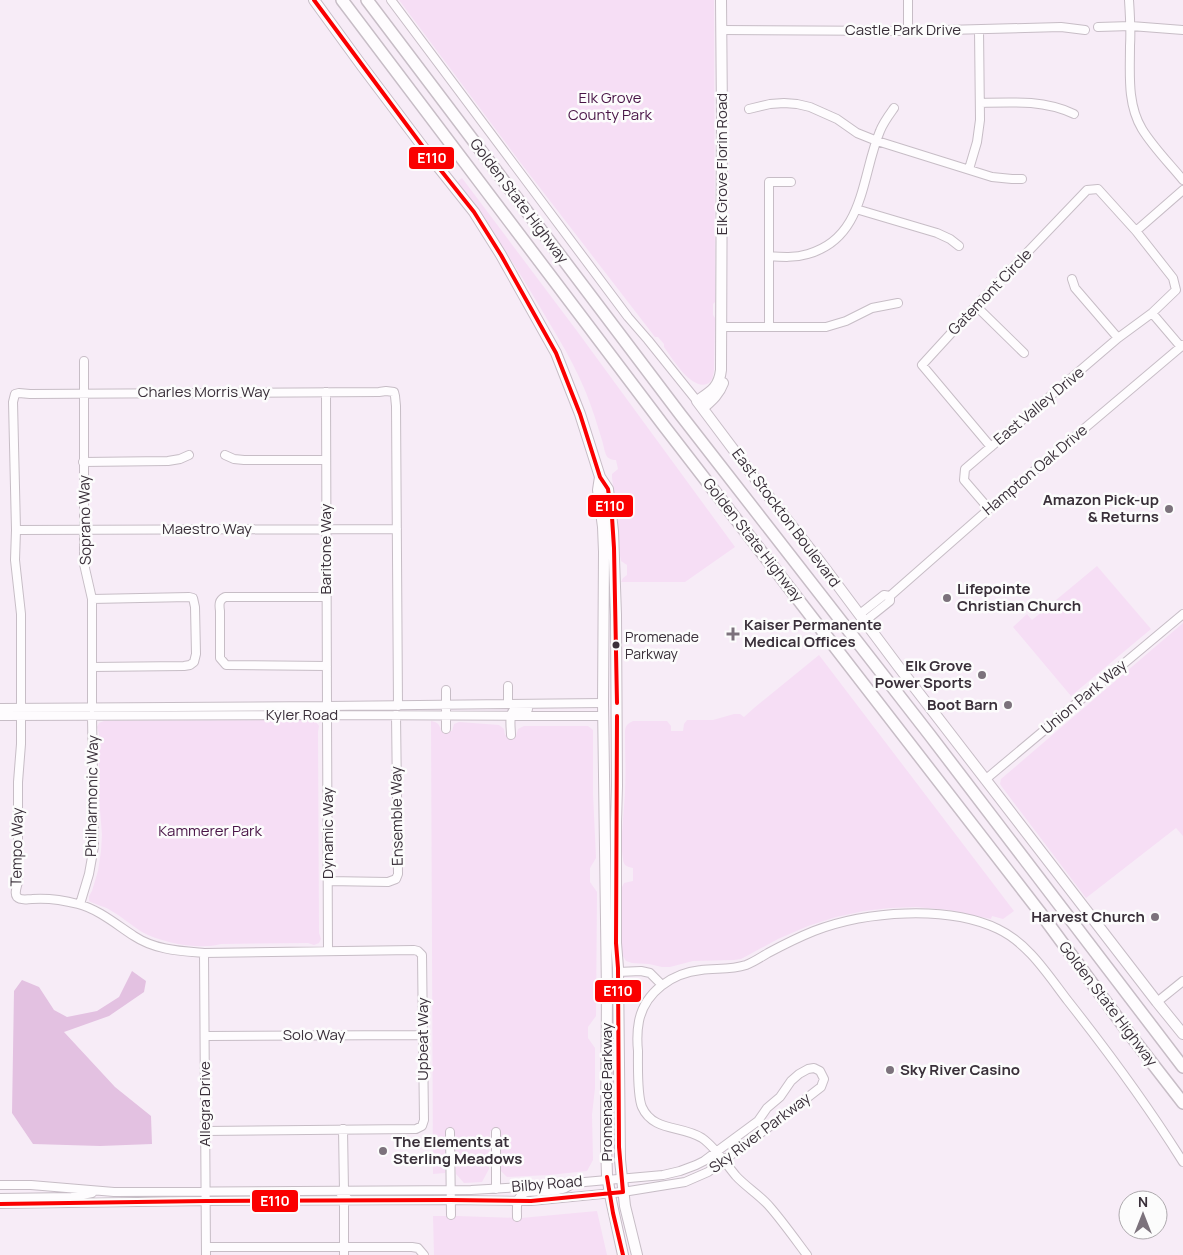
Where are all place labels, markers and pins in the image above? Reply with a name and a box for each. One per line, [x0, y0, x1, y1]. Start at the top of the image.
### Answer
place label: Amazon Pick-up & Returns [1043, 489, 1159, 527]
marker: Amazon Pick-up & Returns [1163, 503, 1175, 515]
place label: Lifepointe Christian Church [957, 578, 1081, 616]
marker: Lifepointe Christian Church [941, 592, 953, 604]
place label: Kaiser Permanente Medical Offices [744, 614, 882, 652]
place label: Promenade Parkway [625, 627, 699, 663]
marker: Kaiser Permanente Medical Offices [726, 627, 740, 641]
marker: Promenade Parkway [611, 640, 621, 650]
place label: Elk Grove Power Sports [875, 655, 972, 693]
marker: Elk Grove Power Sports [976, 669, 988, 681]
place label: Boot Barn [927, 694, 998, 715]
marker: Boot Barn [1002, 699, 1014, 711]
place label: Harvest Church [1031, 906, 1145, 927]
marker: Harvest Church [1149, 911, 1161, 923]
place label: Sky River Casino [900, 1059, 1020, 1080]
marker: Sky River Casino [884, 1064, 896, 1076]
place label: The Elements at Sterling Meadows [393, 1131, 522, 1169]
marker: The Elements at Sterling Meadows [377, 1145, 389, 1157]

